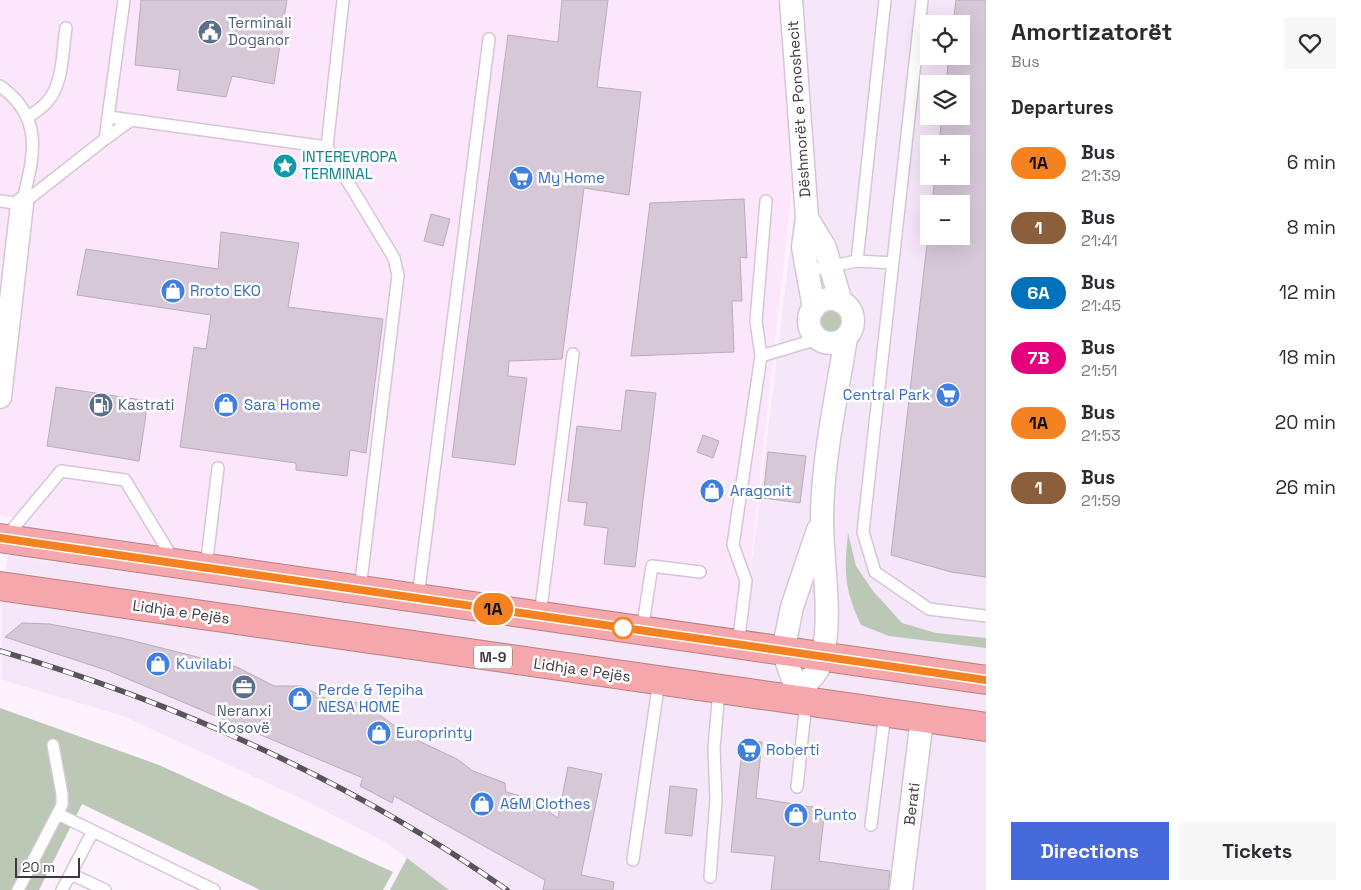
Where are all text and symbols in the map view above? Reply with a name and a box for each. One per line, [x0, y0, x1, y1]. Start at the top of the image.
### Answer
place label: Terminali Doganor [228, 13, 292, 49]
map controls [920, 15, 970, 245]
button: locate [920, 15, 970, 65]
text: Amortizatorët [1011, 16, 1172, 47]
button: heart [1284, 17, 1336, 69]
public building icon: Terminali Doganor [197, 19, 223, 45]
street label: Dëshmorët e Ponoshecit [783, 20, 814, 198]
text: Bus [1011, 51, 1040, 72]
button: layers [920, 75, 970, 125]
text: Departures [1011, 95, 1114, 120]
button: + [920, 135, 970, 185]
text: Bus [1081, 140, 1115, 165]
place label: INTEREVROPA TERMINAL [302, 147, 398, 183]
text: 6 min [1287, 150, 1336, 175]
text: 1A [1029, 151, 1048, 174]
place icon: INTEREVROPA TERMINAL [272, 153, 298, 179]
supermarket icon: My Home [508, 165, 534, 191]
text: 21:39 [1081, 165, 1121, 186]
place label: My Home [538, 168, 605, 187]
button: − [920, 195, 970, 245]
text: Bus [1081, 205, 1115, 230]
text: 8 min [1287, 215, 1336, 240]
text: 1 [1034, 216, 1043, 239]
text: 21:41 [1081, 230, 1118, 251]
text: Bus [1081, 270, 1115, 295]
shop icon: Rroto EKO [160, 278, 186, 304]
text: 12 min [1279, 280, 1336, 305]
place label: Rroto EKO [190, 281, 261, 300]
text: 6A [1027, 281, 1050, 304]
text: 21:45 [1081, 295, 1121, 316]
text: Bus [1081, 335, 1115, 360]
text: 18 min [1279, 345, 1336, 370]
text: 7B [1028, 346, 1049, 369]
text: 21:51 [1081, 360, 1117, 381]
supermarket icon: Central Park [935, 382, 961, 408]
place label: Central Park [843, 385, 930, 404]
fuel station icon: Kastrati [88, 392, 114, 418]
shop icon: Sara Home [213, 392, 239, 418]
place label: Kastrati [118, 395, 174, 414]
place label: Sara Home [244, 395, 321, 414]
text: Bus [1081, 400, 1115, 425]
text: 20 min [1275, 410, 1336, 435]
text: 1A [1029, 411, 1048, 434]
text: 21:53 [1081, 425, 1121, 446]
text: Bus [1081, 465, 1115, 490]
text: 26 min [1275, 475, 1336, 500]
text: 1 [1034, 476, 1043, 499]
shop icon: Aragonit [699, 478, 725, 504]
place label: Aragonit [730, 481, 792, 500]
text: 21:59 [1081, 490, 1121, 511]
line badge: 1A [470, 593, 516, 625]
street label: Lidhja e Pejës [131, 595, 231, 628]
text: 1A [483, 597, 503, 620]
unlabelled marker [612, 617, 634, 639]
road number: M-9 [474, 646, 512, 669]
shop icon: Kuvilabi [145, 651, 171, 677]
street label: Lidhja e Pejës [532, 653, 632, 686]
place label: Kuvilabi [176, 654, 232, 673]
office icon: Neranxi Kosovë [231, 674, 257, 700]
place label: Perde & Tepiha NESA HOME [318, 680, 424, 716]
shop icon: Perde & Tepiha NESA HOME [287, 686, 313, 712]
place label: Neranxi Kosovë [217, 701, 271, 737]
shop icon: Europrinty [366, 720, 392, 746]
place label: Europrinty [396, 723, 472, 742]
supermarket icon: Roberti [736, 737, 762, 763]
place label: Roberti [766, 740, 820, 759]
street label: Berati [899, 781, 924, 826]
shop icon: A&M Clothes [469, 791, 495, 817]
place label: A&M Clothes [500, 794, 591, 813]
shop icon: Punto [783, 802, 809, 828]
place label: Punto [814, 805, 857, 824]
button: Directions [1011, 822, 1169, 880]
button: Tickets [1179, 822, 1336, 880]
scale bar [15, 855, 80, 878]
text: 20 m [22, 858, 55, 876]

